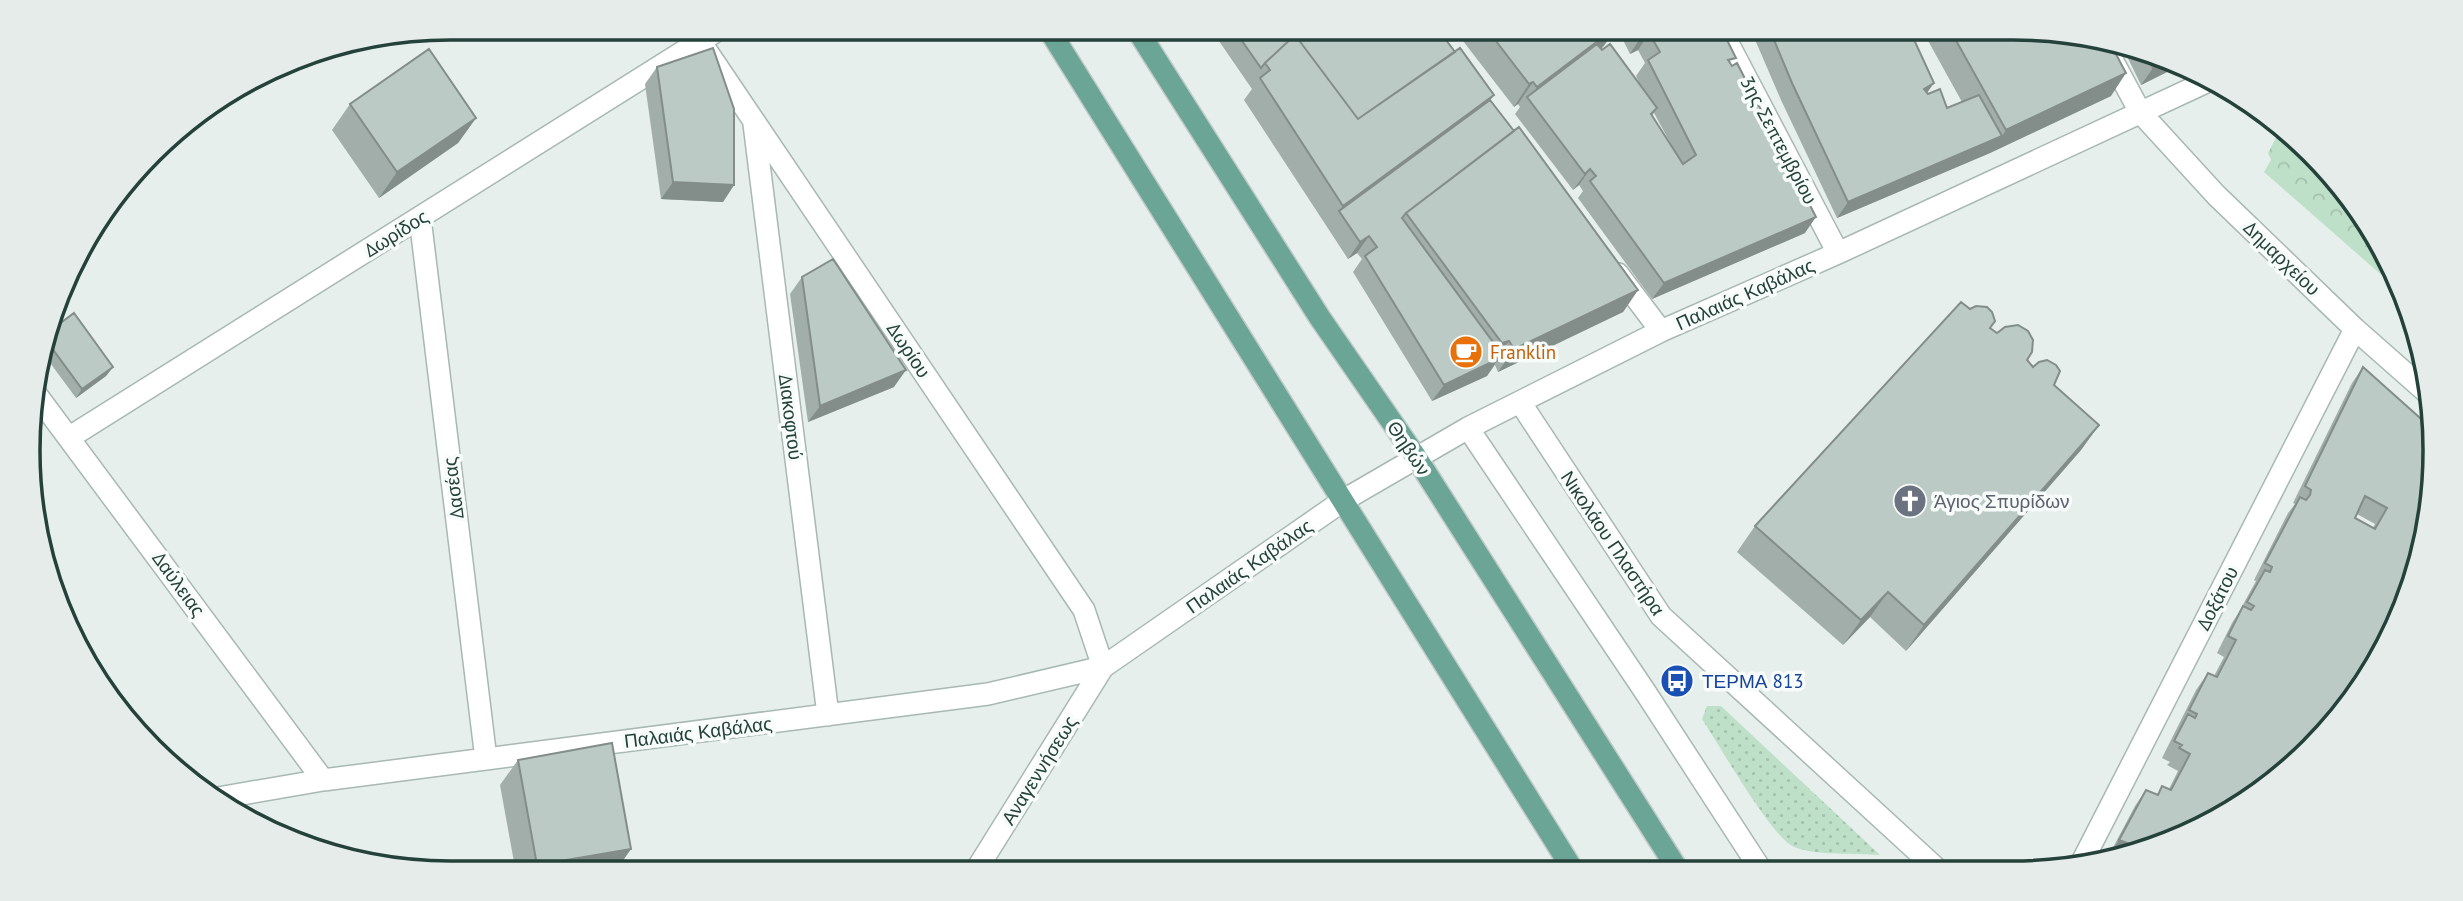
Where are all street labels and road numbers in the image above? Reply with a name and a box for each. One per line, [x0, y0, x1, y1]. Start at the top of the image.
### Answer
street label: 3ης Σεπτεμβρίου [1735, 72, 1823, 208]
street label: Δωρίδος [360, 204, 432, 262]
street label: Δημαρχείου [2239, 216, 2325, 300]
street label: Παλαιάς Καβάλας [1672, 253, 1818, 335]
street label: Δωρίου [882, 318, 936, 382]
street label: Διακοφτού [774, 373, 808, 461]
street label: Θηβών [1382, 416, 1436, 480]
street label: Δασέας [437, 456, 469, 520]
street label: Νικολάου Πλαστήρα [1556, 466, 1670, 620]
street label: Παλαιάς Καβάλας [1181, 513, 1317, 619]
street label: Δαύλειας [147, 547, 211, 621]
street label: Δοξάτου [2191, 562, 2243, 634]
street label: Παλαιάς Καβάλας [623, 711, 773, 753]
street label: Αναγεννήσεως [996, 711, 1082, 829]

